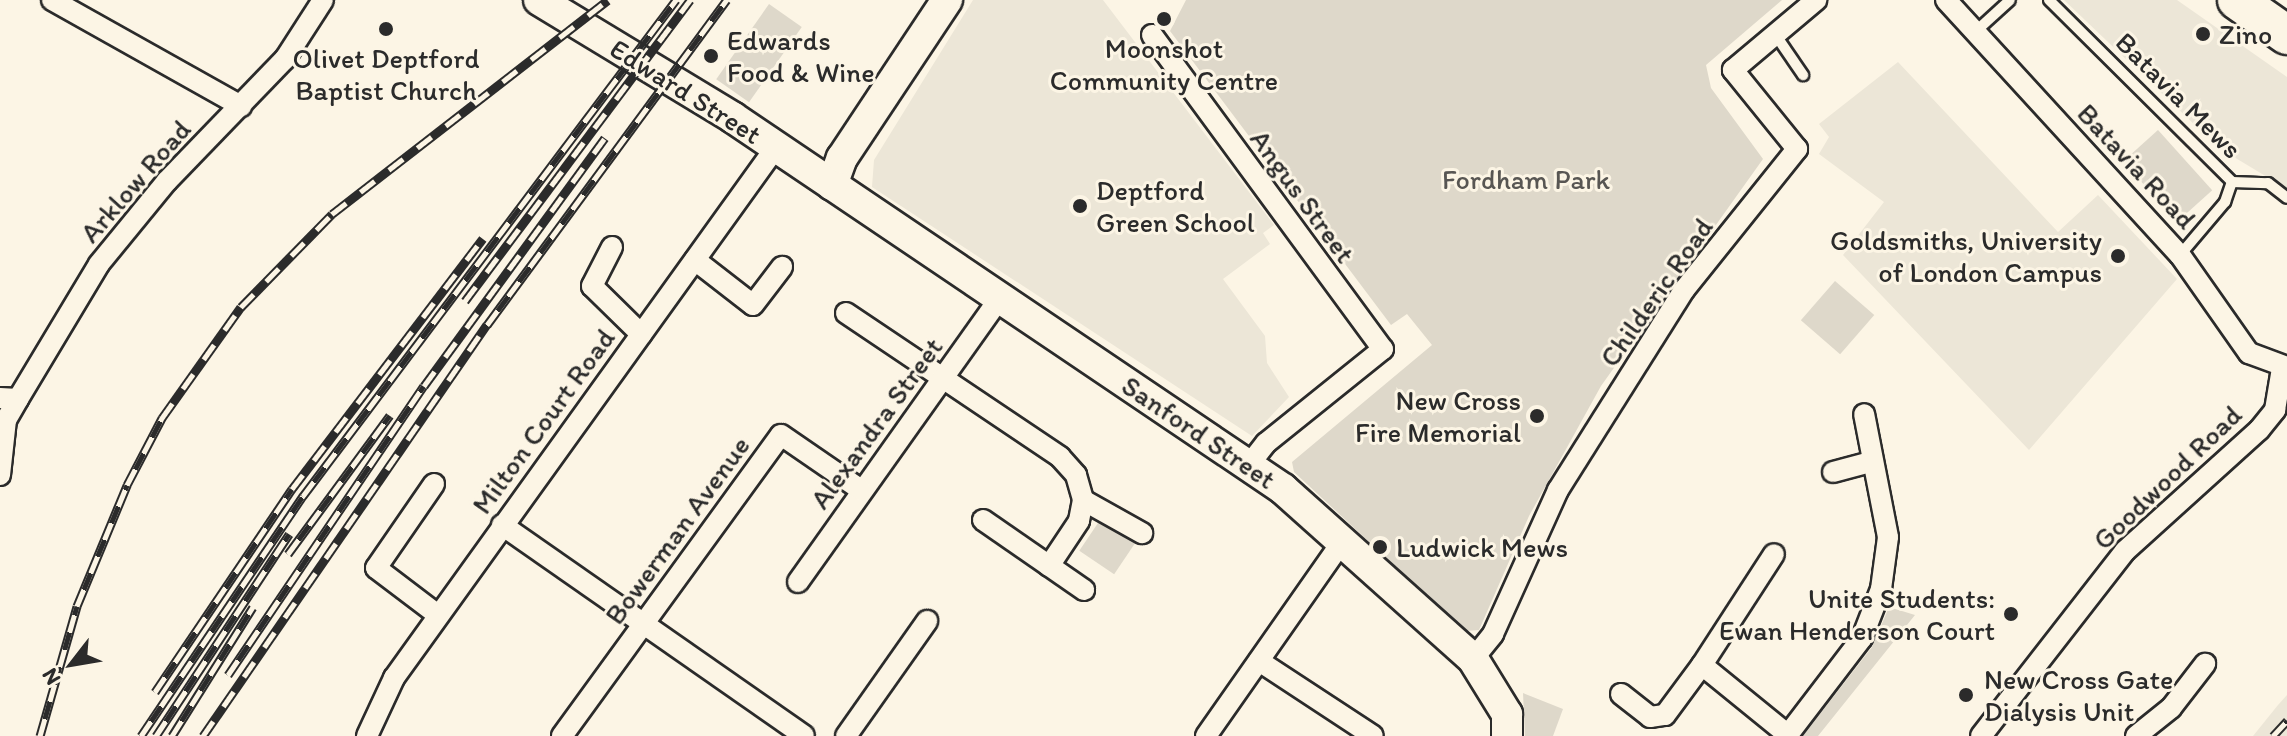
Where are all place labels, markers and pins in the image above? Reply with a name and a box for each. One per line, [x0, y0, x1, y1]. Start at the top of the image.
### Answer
marker: Moonshot Community Centre [1155, 10, 1173, 28]
place label: Zino [2219, 17, 2272, 51]
marker: Olivet Deptford Baptist Church [377, 20, 395, 38]
place label: Edwards Food & Wine [727, 23, 875, 89]
marker: Zino [2194, 25, 2212, 43]
place label: Moonshot Community Centre [1050, 31, 1278, 97]
place label: Olivet Deptford Baptist Church [293, 41, 479, 107]
marker: Edwards Food & Wine [702, 47, 720, 65]
place label: Deptford Green School [1096, 173, 1254, 239]
marker: Deptford Green School [1071, 197, 1089, 215]
place label: Goldsmiths, University of London Campus [1829, 223, 2102, 289]
marker: Goldsmiths, University of London Campus [2109, 247, 2127, 265]
place label: New Cross Fire Memorial [1355, 383, 1521, 449]
marker: New Cross Fire Memorial [1528, 407, 1546, 425]
place label: Ludwick Mews [1396, 530, 1568, 564]
marker: Ludwick Mews [1371, 538, 1389, 556]
place label: Unite Students: Ewan Henderson Court [1720, 581, 1995, 647]
marker: Unite Students: Ewan Henderson Court [2002, 605, 2020, 623]
place label: New Cross Gate Dialysis Unit [1984, 662, 2174, 728]
marker: New Cross Gate Dialysis Unit [1955, 684, 1977, 706]

